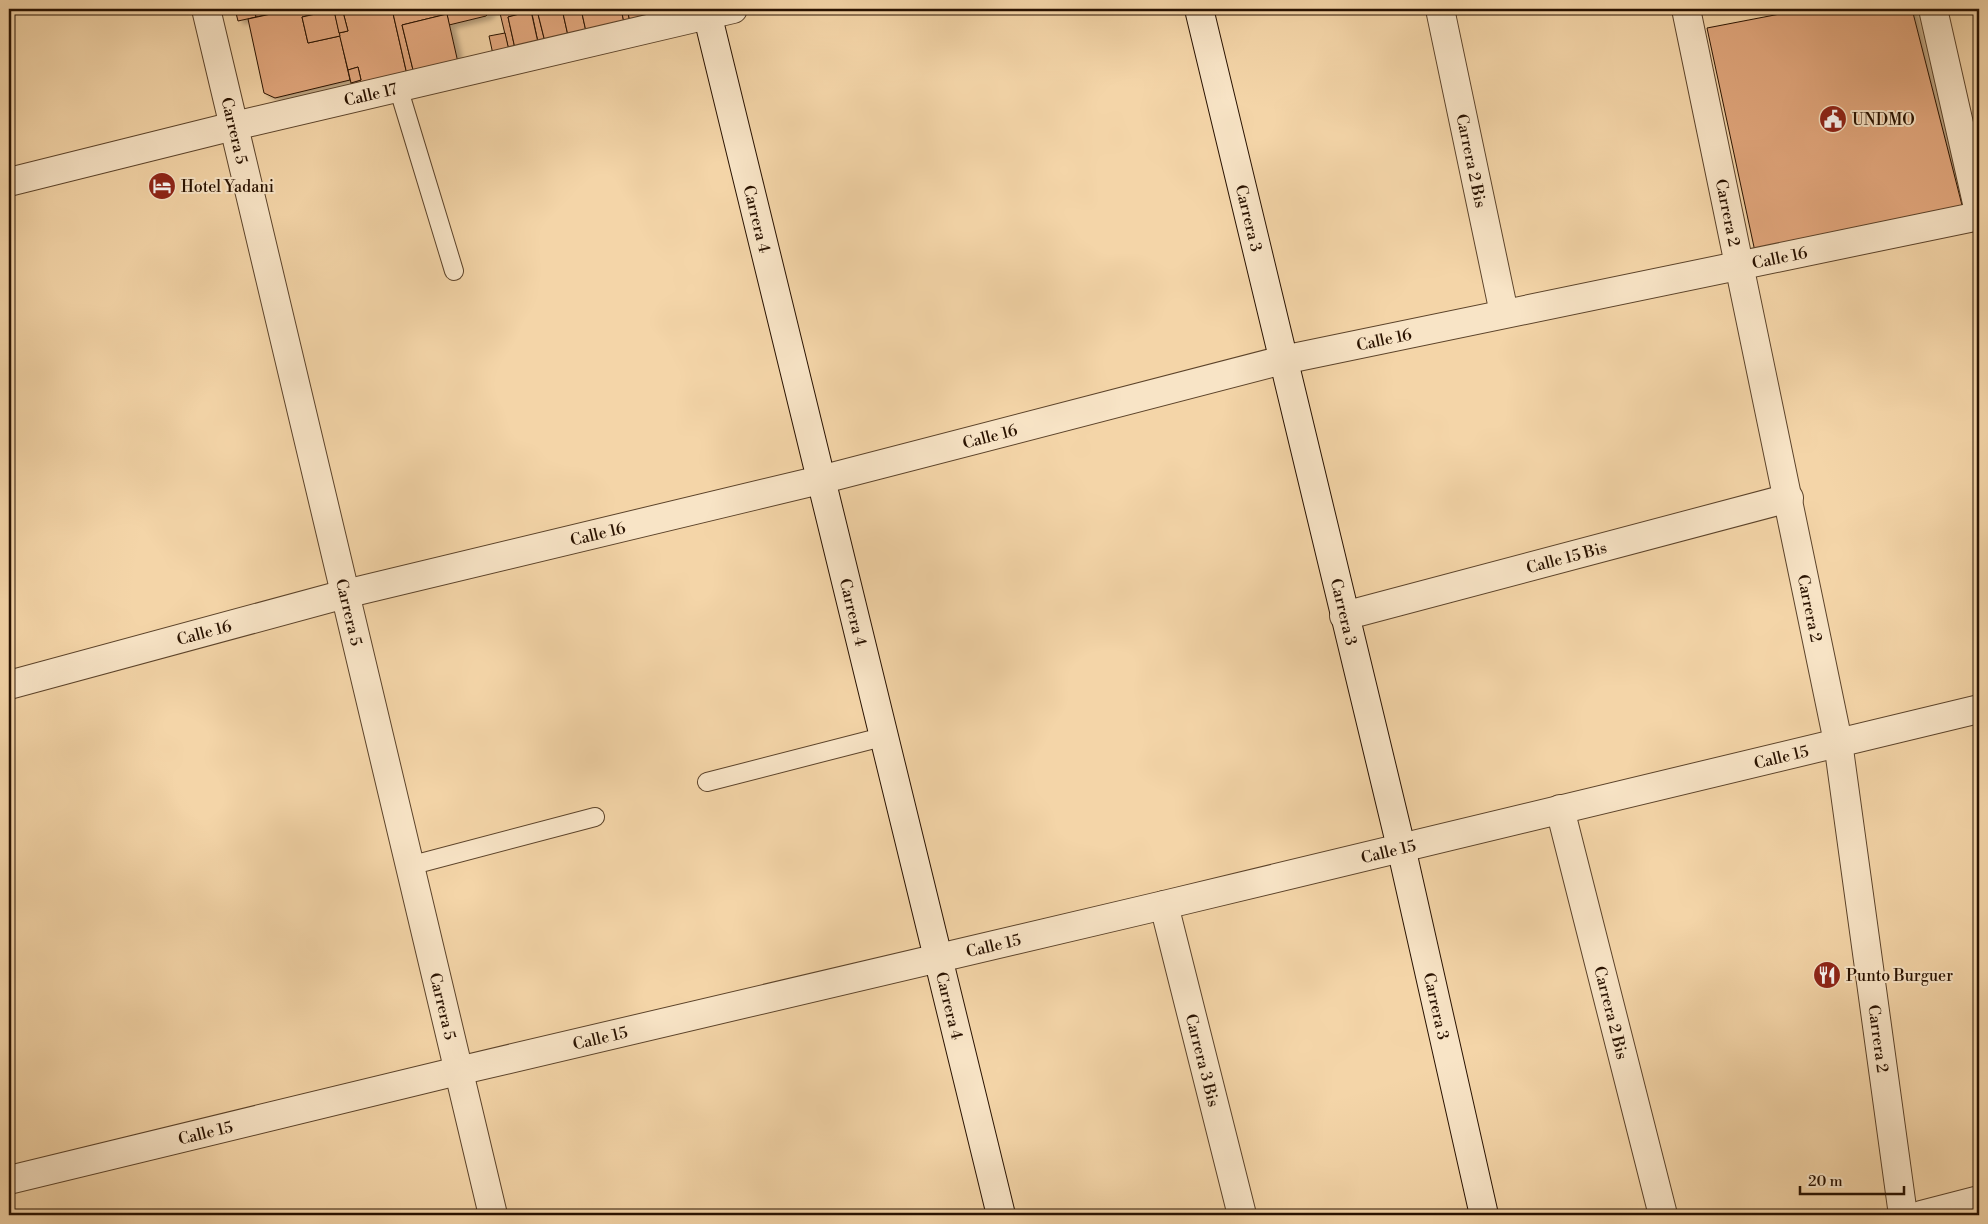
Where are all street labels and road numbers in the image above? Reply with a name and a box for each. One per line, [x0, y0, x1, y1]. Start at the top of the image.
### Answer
street label: Calle 17 [342, 79, 399, 111]
street label: Carrera 5 [216, 95, 252, 167]
street label: Carrera 2 Bis [1451, 112, 1491, 210]
street label: Carrera 2 [1710, 177, 1744, 248]
street label: Carrera 4 [738, 183, 774, 255]
street label: Carrera 3 [1231, 183, 1266, 254]
street label: Calle 16 [1750, 243, 1810, 274]
street label: Calle 16 [1355, 325, 1414, 356]
street label: Calle 16 [960, 420, 1020, 454]
street label: Calle 16 [568, 518, 628, 551]
street label: Calle 15 Bis [1524, 538, 1609, 578]
street label: Carrera 2 [1793, 573, 1826, 644]
street label: Carrera 3 [1326, 576, 1361, 648]
street label: Carrera 5 [331, 577, 366, 648]
street label: Carrera 4 [835, 577, 871, 649]
street label: Calle 16 [175, 616, 234, 650]
street label: Calle 15 [1752, 741, 1811, 774]
street label: Calle 15 [1359, 836, 1418, 868]
street label: Calle 15 [964, 930, 1023, 962]
street label: Carrera 2 Bis [1589, 964, 1632, 1062]
street label: Carrera 4 [931, 970, 967, 1042]
street label: Carrera 5 [425, 971, 460, 1042]
street label: Carrera 3 [1419, 971, 1453, 1042]
street label: Carrera 2 [1863, 1003, 1892, 1074]
street label: Carrera 3 Bis [1181, 1012, 1223, 1109]
street label: Calle 15 [571, 1022, 630, 1055]
street label: Calle 15 [176, 1117, 235, 1150]

